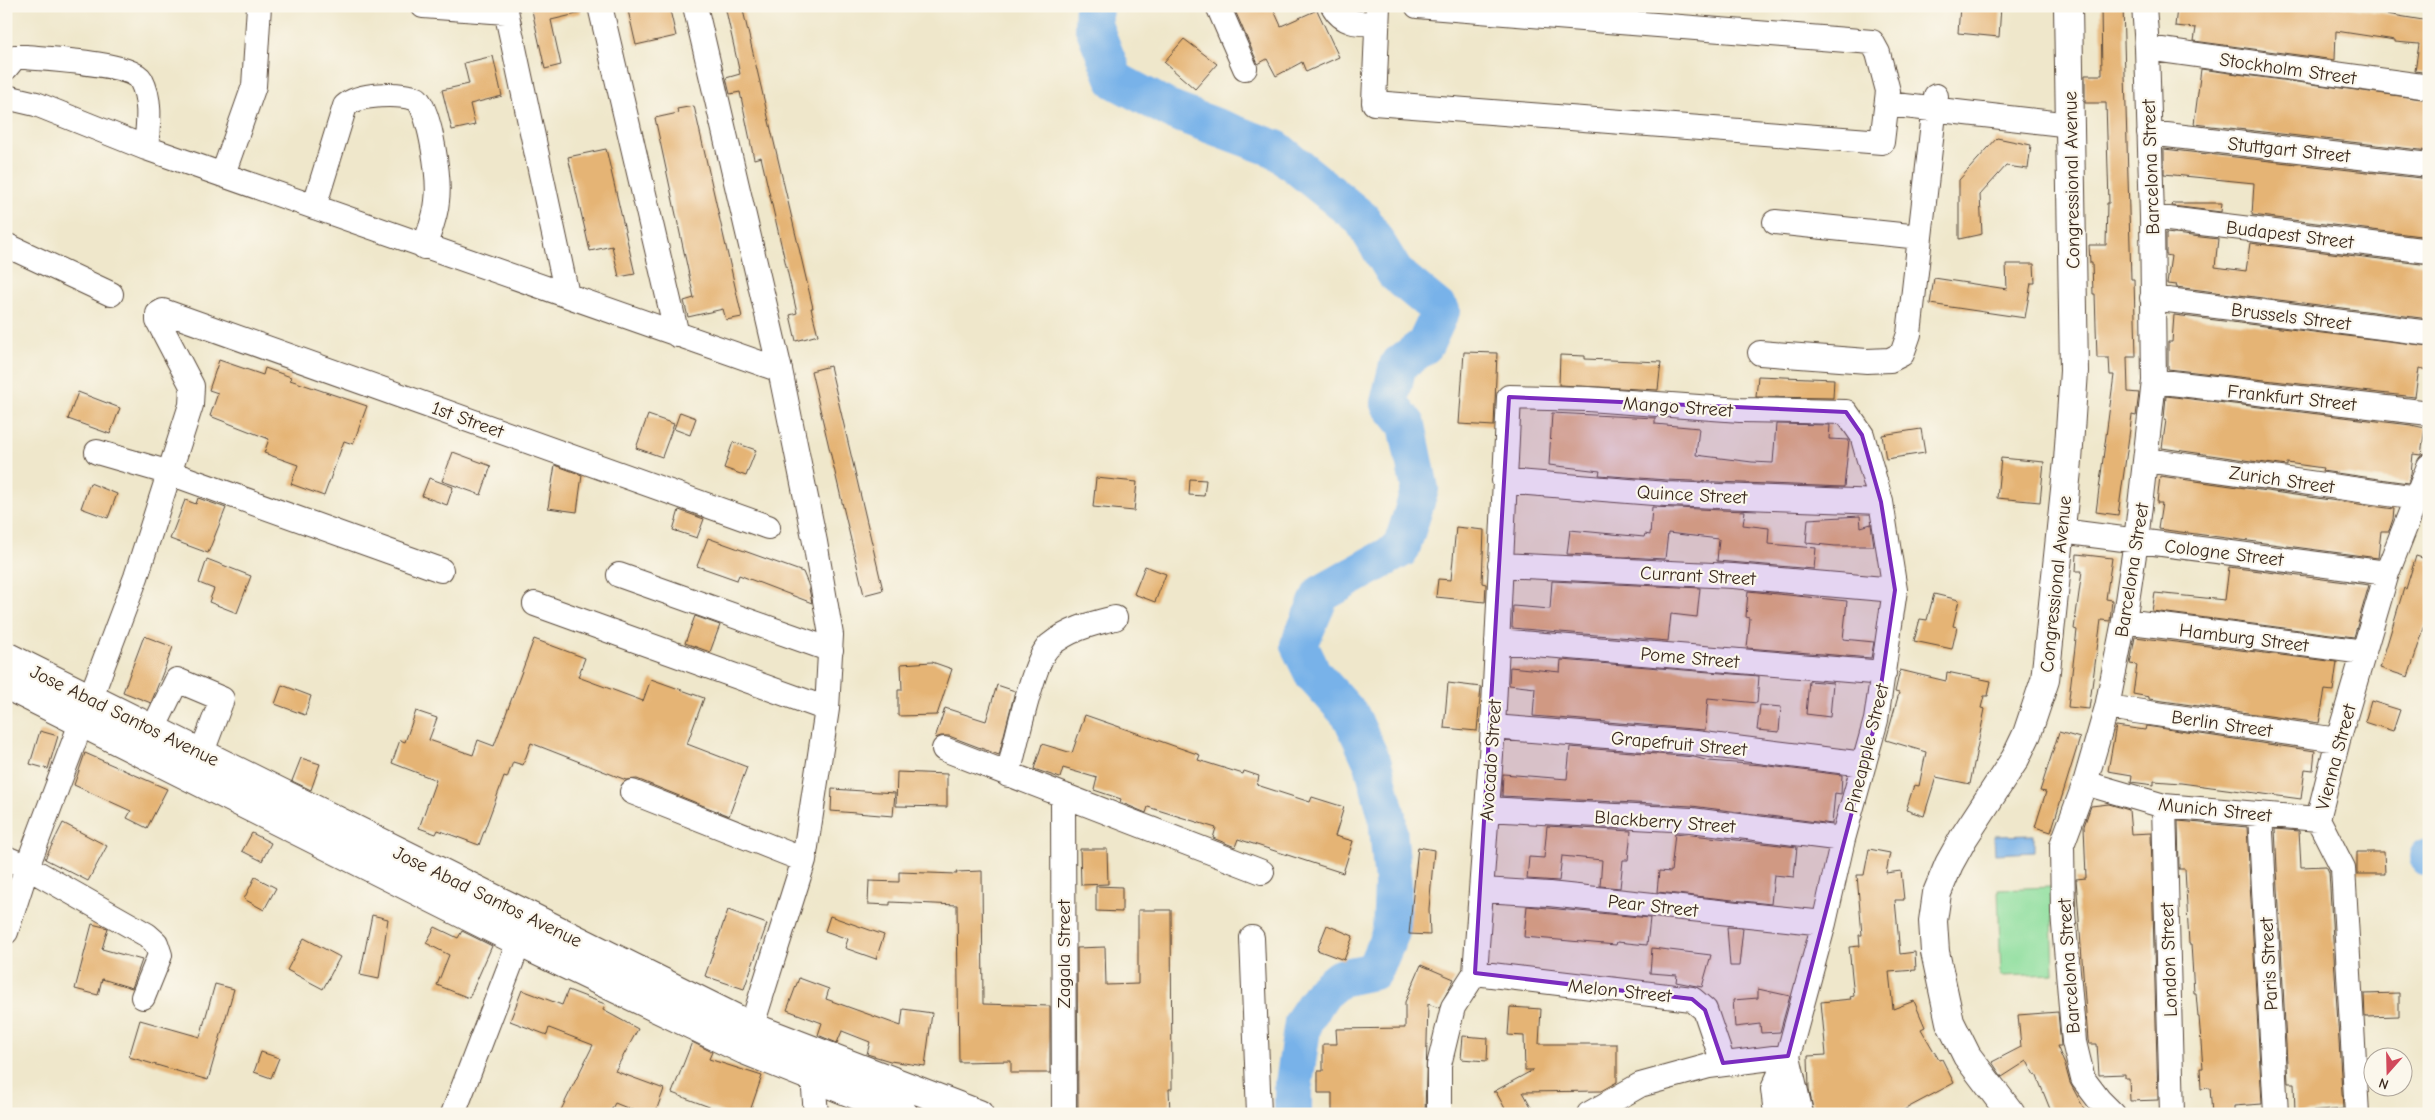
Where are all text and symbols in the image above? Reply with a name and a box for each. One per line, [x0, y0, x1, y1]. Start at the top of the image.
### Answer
street label: Stockholm Street [2218, 49, 2358, 90]
street label: Congressional Avenue [2059, 91, 2085, 269]
street label: Barcelona Street [2138, 98, 2164, 235]
street label: Stuttgart Street [2227, 133, 2352, 167]
street label: Budapest Street [2225, 216, 2355, 254]
street label: Brussels Street [2230, 299, 2352, 335]
street label: Frankfurt Street [2226, 380, 2358, 416]
street label: Mango Street [1622, 392, 1734, 422]
street label: 1st Street [429, 397, 507, 443]
street label: Zurich Street [2228, 462, 2336, 498]
street label: Quince Street [1636, 481, 1748, 509]
street label: Congressional Avenue [2036, 495, 2076, 674]
street label: Barcelona Street [2111, 501, 2154, 639]
street label: Cologne Street [2163, 535, 2285, 571]
street label: Currant Street [1640, 562, 1757, 590]
street label: Hamburg Street [2178, 619, 2310, 657]
street label: Pome Street [1640, 643, 1741, 673]
street label: Jose Abad Santos Avenue [27, 661, 223, 771]
street label: Pineapple Street [1840, 681, 1894, 815]
street label: Avocado Street [1476, 698, 1506, 822]
street label: Vienna Street [2311, 701, 2361, 813]
street label: Berlin Street [2170, 706, 2274, 742]
street label: Grapefruit Street [1610, 727, 1748, 761]
street label: Munich Street [2157, 793, 2273, 827]
street label: Blackberry Street [1594, 806, 1737, 838]
street label: Jose Abad Santos Avenue [390, 842, 586, 952]
street label: Pear Street [1607, 890, 1700, 922]
street label: Barcelona Street [2053, 897, 2085, 1034]
street label: Zagala Street [1053, 899, 1075, 1008]
street label: London Street [2156, 902, 2182, 1017]
street label: Paris Street [2256, 916, 2282, 1011]
street label: Melon Street [1567, 975, 1673, 1007]
north arrow [2362, 1048, 2412, 1098]
text: N [2377, 1074, 2391, 1093]

